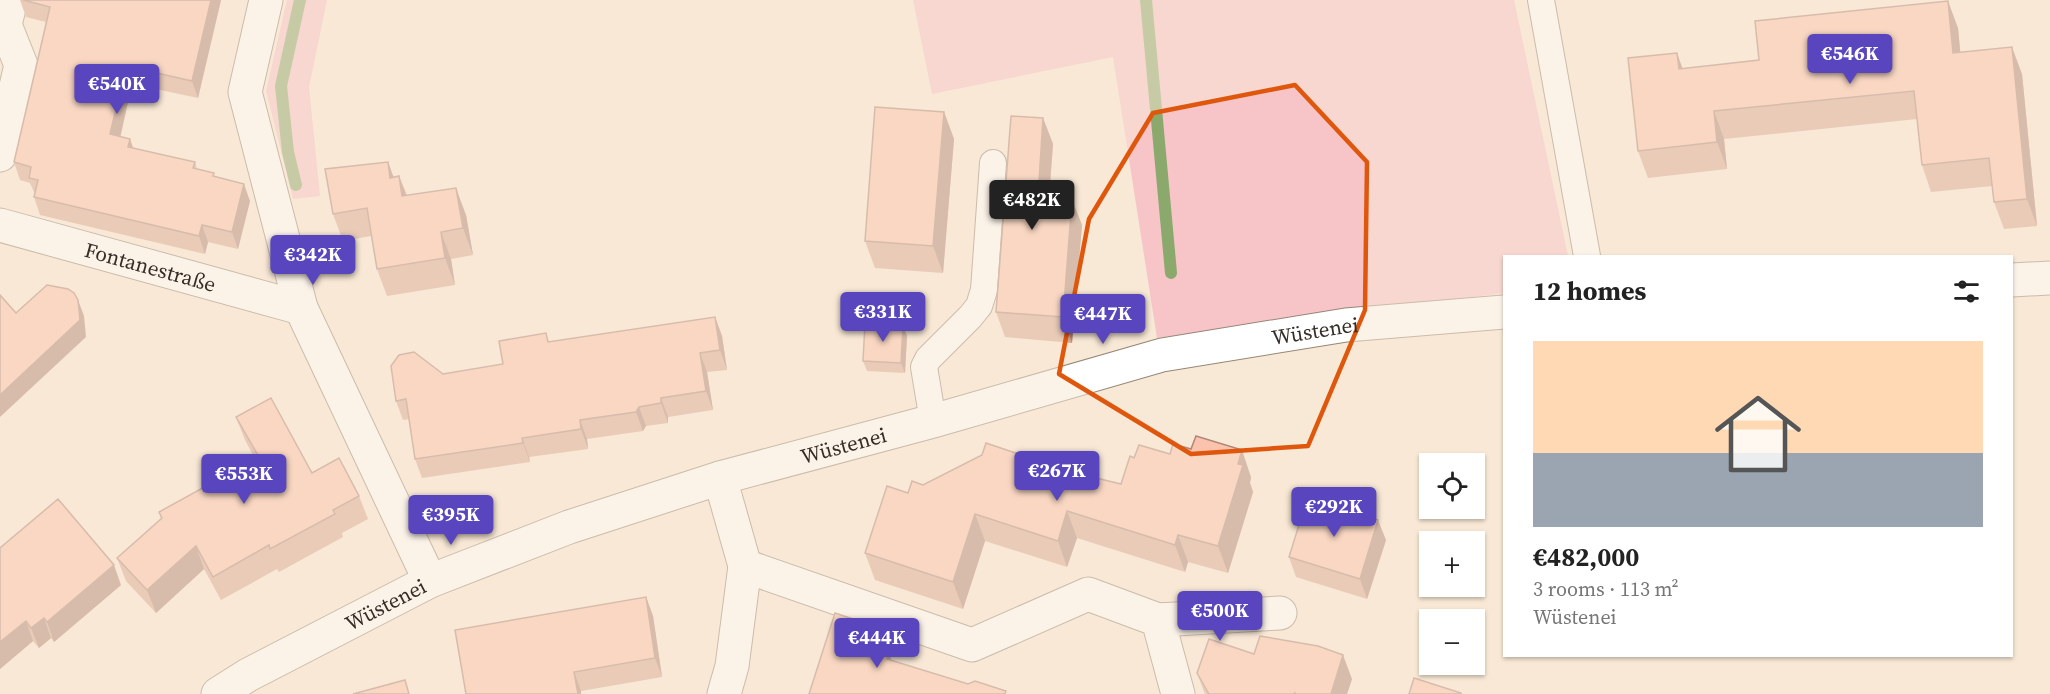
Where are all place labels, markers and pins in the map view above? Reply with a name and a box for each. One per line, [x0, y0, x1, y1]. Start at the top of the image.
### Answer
pin: €546K [1808, 34, 1892, 85]
pin: €540K [75, 64, 159, 115]
pin: €482K [990, 180, 1074, 231]
pin: €342K [271, 235, 355, 286]
pin: €331K [841, 292, 925, 343]
pin: €447K [1061, 294, 1145, 345]
pin: €267K [1015, 451, 1099, 502]
pin: €553K [202, 454, 286, 505]
pin: €292K [1292, 487, 1376, 538]
pin: €395K [409, 495, 493, 546]
pin: €500K [1178, 591, 1262, 642]
pin: €444K [835, 618, 919, 669]

